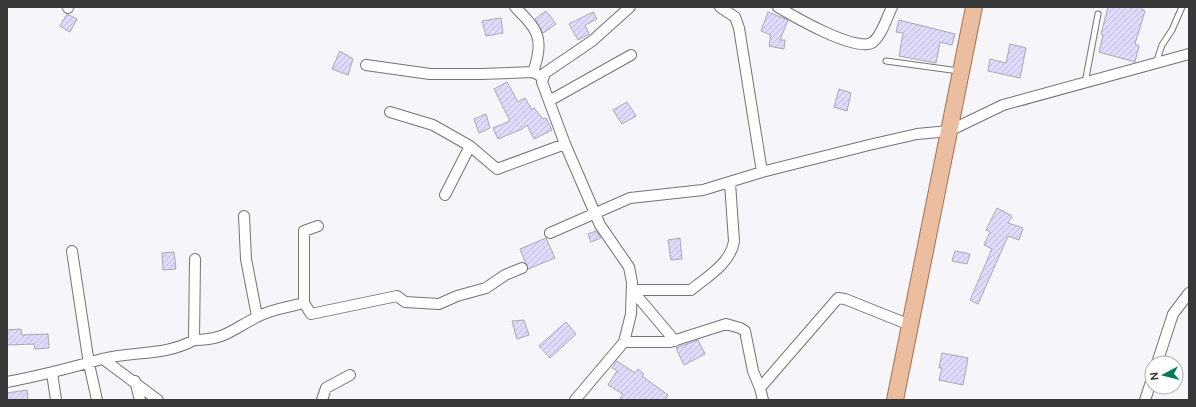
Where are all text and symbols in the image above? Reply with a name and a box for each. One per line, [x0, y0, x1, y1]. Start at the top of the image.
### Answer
north arrow [1144, 355, 1184, 395]
text: N [1147, 371, 1162, 381]

